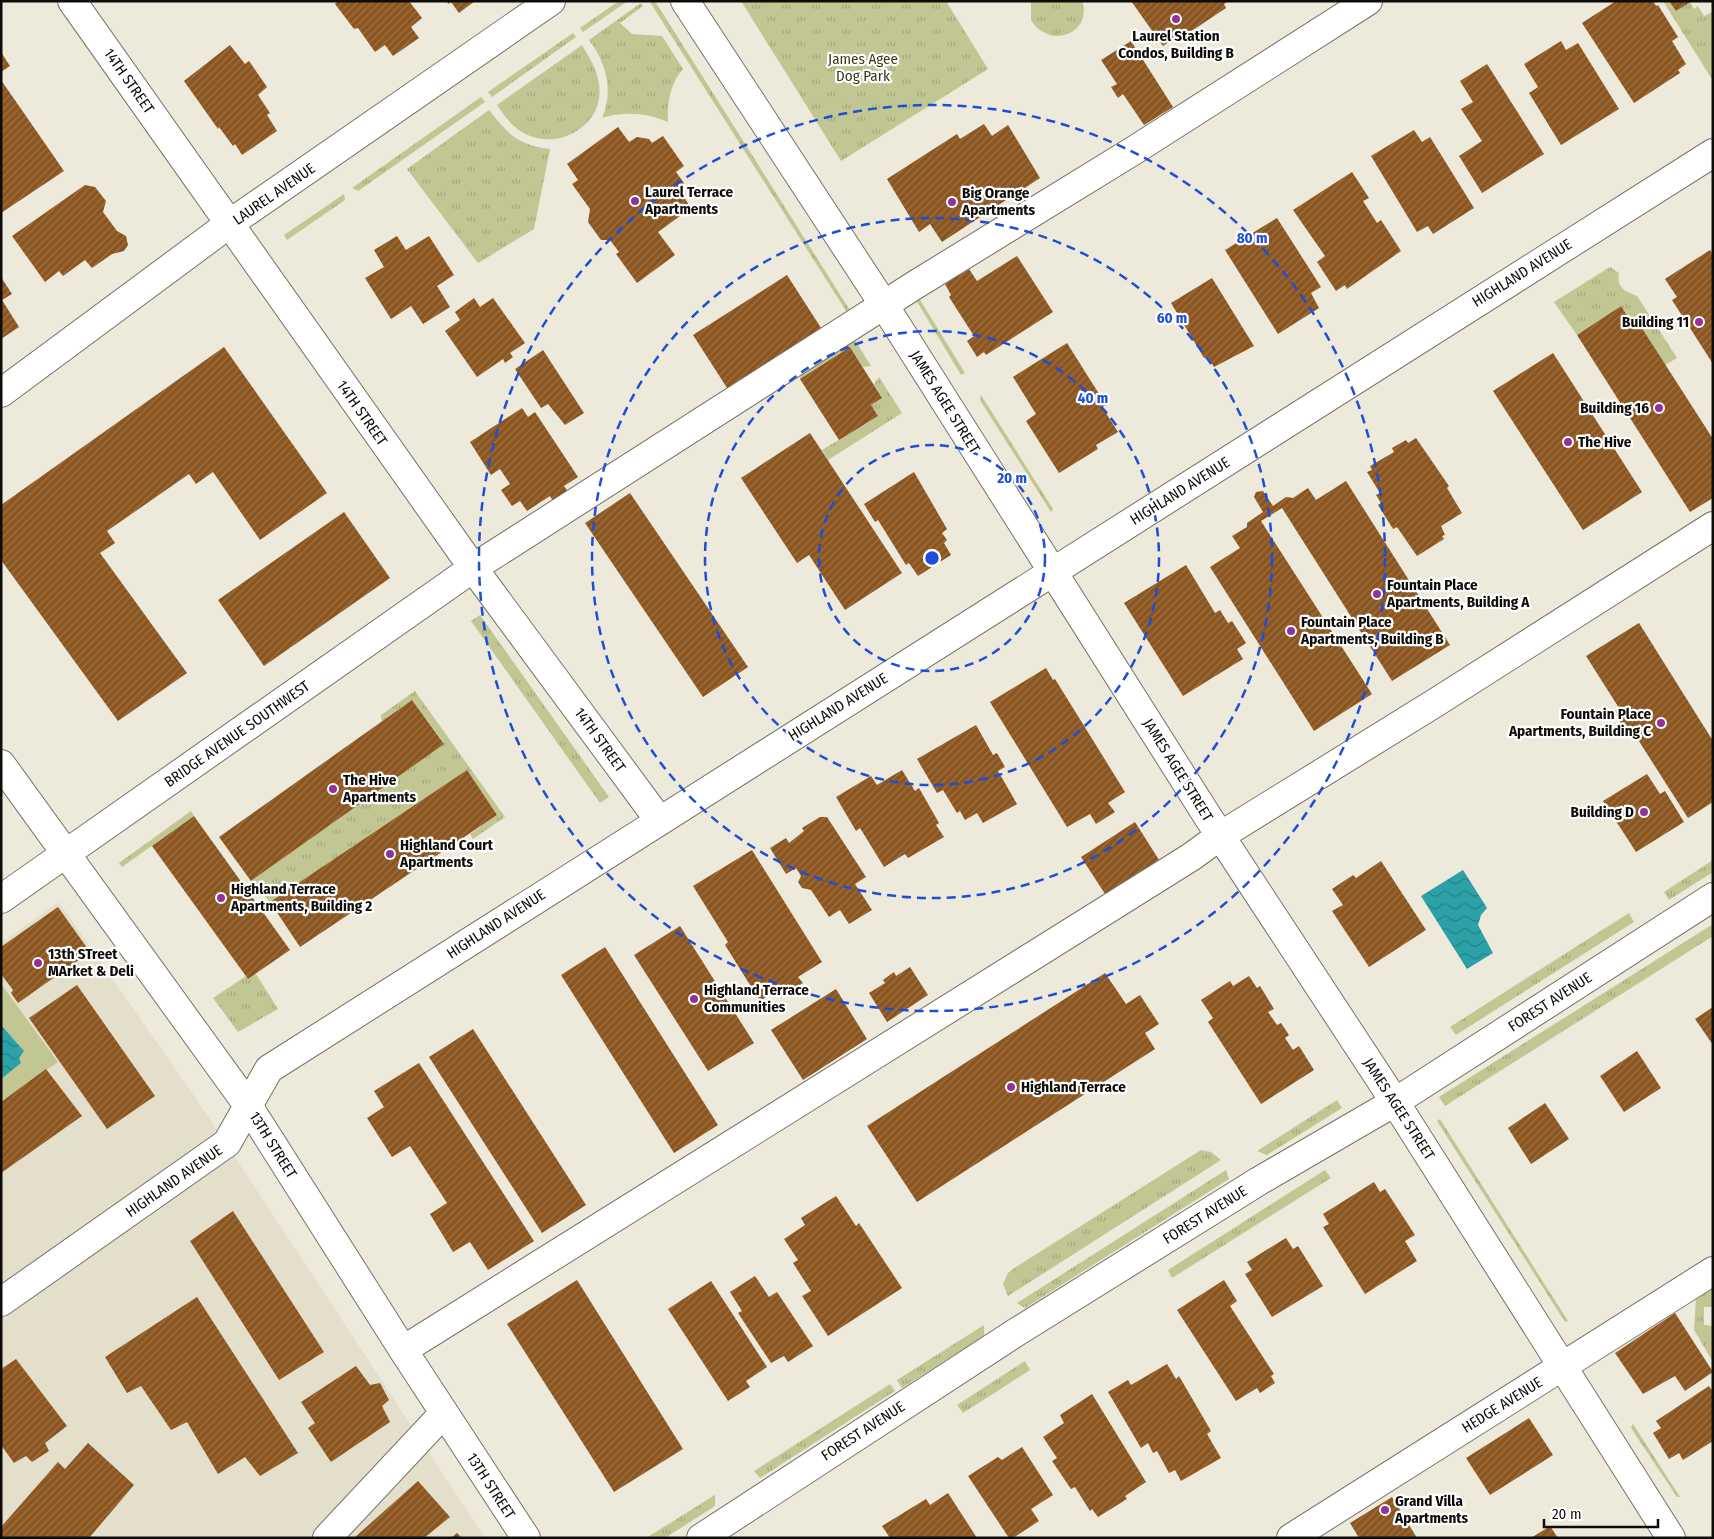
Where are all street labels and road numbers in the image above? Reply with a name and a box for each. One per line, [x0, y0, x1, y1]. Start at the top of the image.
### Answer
street label: 14TH STREET [100, 45, 158, 117]
street label: LAUREL AVENUE [230, 159, 318, 229]
street label: HIGHLAND AVENUE [1469, 235, 1575, 311]
street label: JAMES AGEE STREET [906, 347, 984, 457]
street label: 14TH STREET [333, 377, 391, 449]
street label: HIGHLAND AVENUE [1127, 453, 1233, 529]
street label: HIGHLAND AVENUE [785, 669, 891, 745]
street label: BRIDGE AVENUE SOUTHWEST [161, 677, 313, 791]
street label: 14TH STREET [571, 704, 629, 776]
street label: JAMES AGEE STREET [1139, 715, 1217, 825]
street label: HIGHLAND AVENUE [443, 885, 549, 963]
street label: FOREST AVENUE [1505, 968, 1595, 1036]
street label: JAMES AGEE STREET [1359, 1055, 1439, 1163]
street label: 13TH STREET [245, 1108, 301, 1182]
street label: HIGHLAND AVENUE [122, 1141, 226, 1221]
street label: FOREST AVENUE [1160, 1182, 1250, 1248]
street label: HEDGE AVENUE [1459, 1373, 1545, 1437]
street label: FOREST AVENUE [818, 1397, 908, 1465]
street label: 13TH STREET [463, 1450, 519, 1522]

